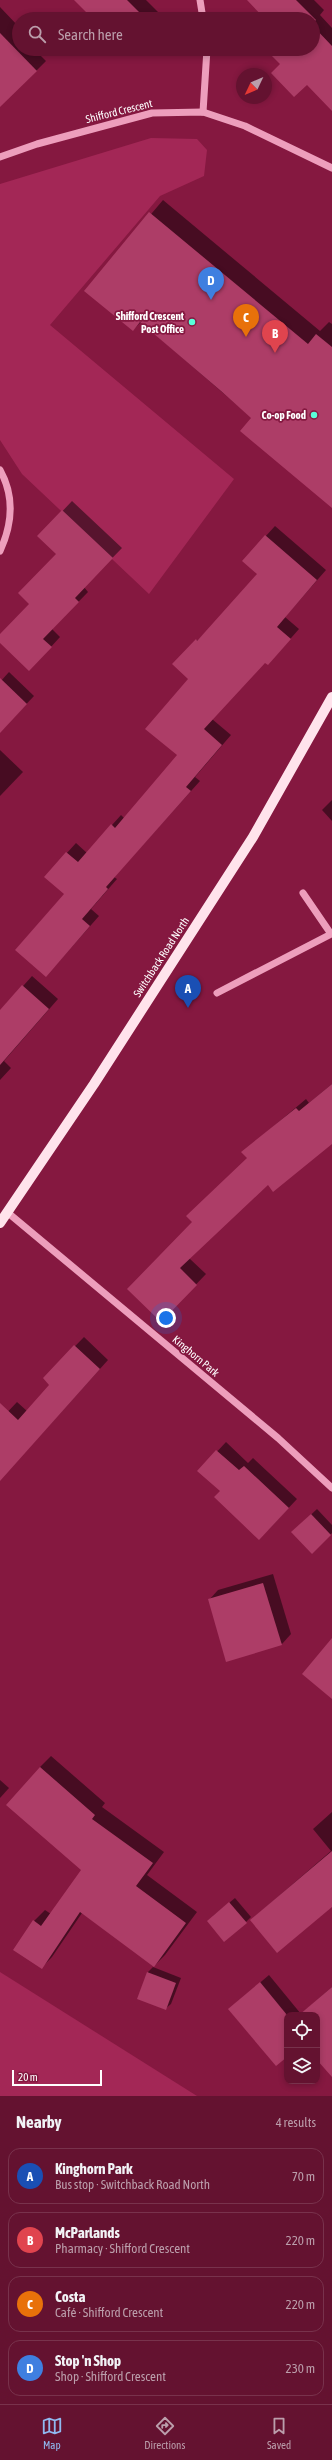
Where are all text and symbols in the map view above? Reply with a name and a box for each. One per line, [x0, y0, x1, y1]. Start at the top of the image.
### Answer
search box [12, 12, 320, 56]
icon: search [26, 23, 48, 45]
text: Search here [58, 26, 123, 43]
north arrow [236, 68, 272, 104]
street label: Shifford Crescent [84, 97, 154, 125]
pin: D [198, 267, 224, 300]
pin: C [233, 304, 259, 337]
place label: Shifford Crescent Post Office [116, 310, 185, 335]
marker: Shifford Crescent Post Office [187, 317, 197, 327]
pin: B [262, 320, 288, 353]
place label: Co-op Food [261, 409, 306, 421]
marker: Co-op Food [309, 410, 319, 420]
street label: Switchback Road North [131, 915, 191, 999]
pin: A [175, 975, 201, 1008]
your location [156, 1308, 176, 1328]
street label: Kinghorn Park [170, 1333, 222, 1379]
map controls [284, 2012, 320, 2084]
button: locate [284, 2012, 320, 2048]
button: layers [284, 2048, 320, 2084]
scale bar [12, 2068, 102, 2087]
text: 20 m [18, 2071, 38, 2083]
text: Nearby [16, 2112, 62, 2132]
text: 4 results [276, 2115, 316, 2130]
text: Kinghorn Park [55, 2160, 133, 2177]
text: A [27, 2169, 33, 2184]
text: 70 m [292, 2169, 315, 2184]
text: Bus stop · Switchback Road North [55, 2177, 210, 2192]
text: McParlands [55, 2224, 120, 2241]
text: B [27, 2233, 33, 2248]
text: 220 m [286, 2233, 315, 2248]
text: Pharmacy · Shifford Crescent [55, 2241, 190, 2256]
text: Costa [55, 2288, 85, 2305]
text: C [27, 2297, 33, 2312]
text: 220 m [286, 2297, 315, 2312]
text: Café · Shifford Crescent [55, 2305, 163, 2320]
text: Stop 'n Shop [55, 2352, 121, 2369]
text: D [26, 2361, 34, 2376]
text: 230 m [286, 2361, 315, 2376]
text: Shop · Shifford Crescent [55, 2369, 166, 2384]
tab: Map [41, 2415, 63, 2451]
tab: Directions [144, 2415, 185, 2451]
tab: Saved [267, 2415, 291, 2451]

